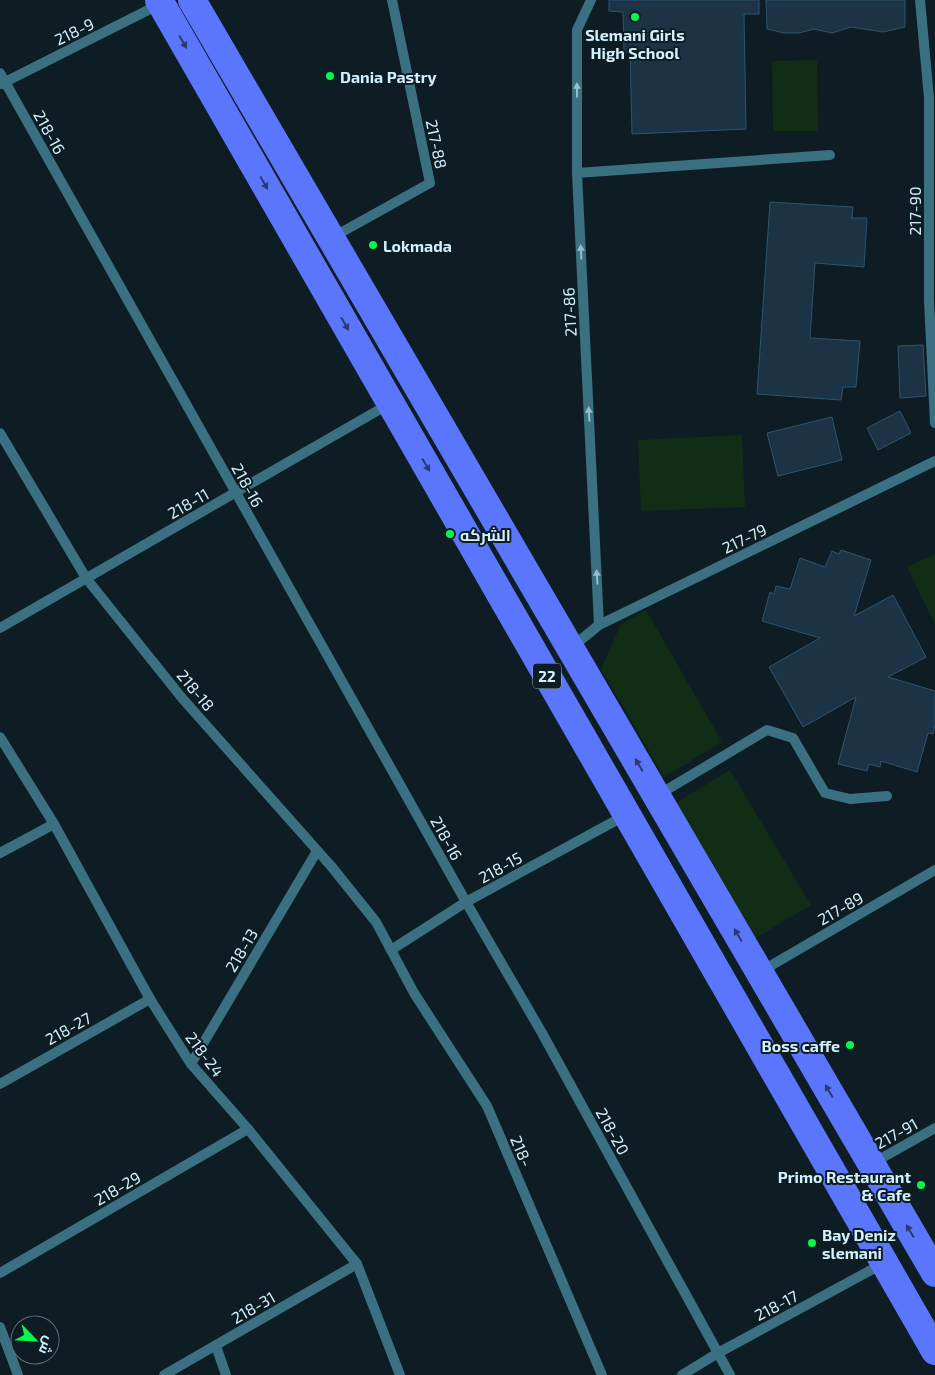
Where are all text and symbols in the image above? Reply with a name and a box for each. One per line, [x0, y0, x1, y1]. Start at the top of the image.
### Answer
marker: Slemani Girls High School [629, 11, 641, 23]
street label: 218-9 [51, 13, 97, 49]
place label: Slemani Girls High School [585, 25, 685, 62]
one-way arrow [179, 35, 187, 50]
place label: Dania Pastry [340, 67, 437, 87]
marker: Dania Pastry [324, 70, 336, 82]
one-way arrow [573, 81, 581, 97]
street label: 218-16 [30, 107, 70, 157]
street label: 217-88 [423, 118, 451, 170]
one-way arrow [259, 177, 268, 190]
street label: 217-90 [905, 186, 924, 236]
place label: Lokmada [383, 236, 452, 255]
marker: Lokmada [367, 239, 379, 251]
one-way arrow [577, 244, 585, 260]
street label: 217-86 [558, 287, 580, 337]
one-way arrow [340, 317, 349, 331]
one-way arrow [584, 406, 592, 422]
one-way arrow [421, 458, 430, 472]
street label: 218-16 [228, 460, 268, 510]
street label: 218-11 [164, 484, 212, 522]
street label: 217-79 [719, 519, 769, 557]
place label: الشركه [460, 525, 511, 545]
marker: الشركه [444, 528, 456, 540]
one-way arrow [592, 568, 600, 584]
road number: 22 [533, 664, 561, 688]
street label: 218-18 [173, 666, 219, 714]
one-way arrow [634, 758, 643, 771]
street label: 218-16 [427, 813, 467, 863]
street label: 218-15 [475, 847, 525, 887]
street label: 217-89 [814, 887, 866, 929]
street label: 218-13 [221, 925, 261, 975]
one-way arrow [734, 928, 742, 943]
street label: 218-27 [42, 1008, 94, 1048]
street label: 218-24 [182, 1028, 228, 1080]
place label: Boss caffe [762, 1036, 840, 1055]
marker: Boss caffe [844, 1039, 856, 1051]
one-way arrow [824, 1084, 833, 1097]
street label: 218-20 [592, 1104, 634, 1158]
street label: 217-91 [871, 1114, 921, 1152]
street label: 218- [507, 1132, 537, 1170]
street label: 218-29 [90, 1167, 144, 1209]
place label: Primo Restaurant & Cafe [778, 1167, 911, 1204]
marker: Primo Restaurant & Cafe [915, 1179, 927, 1191]
place label: Bay Deniz slemani [822, 1225, 896, 1262]
one-way arrow [906, 1225, 915, 1238]
marker: Bay Deniz slemani [806, 1237, 818, 1249]
street label: 218-17 [751, 1286, 801, 1324]
street label: 218-31 [228, 1287, 278, 1327]
north arrow [10, 1315, 60, 1365]
text: ش [35, 1334, 59, 1357]

